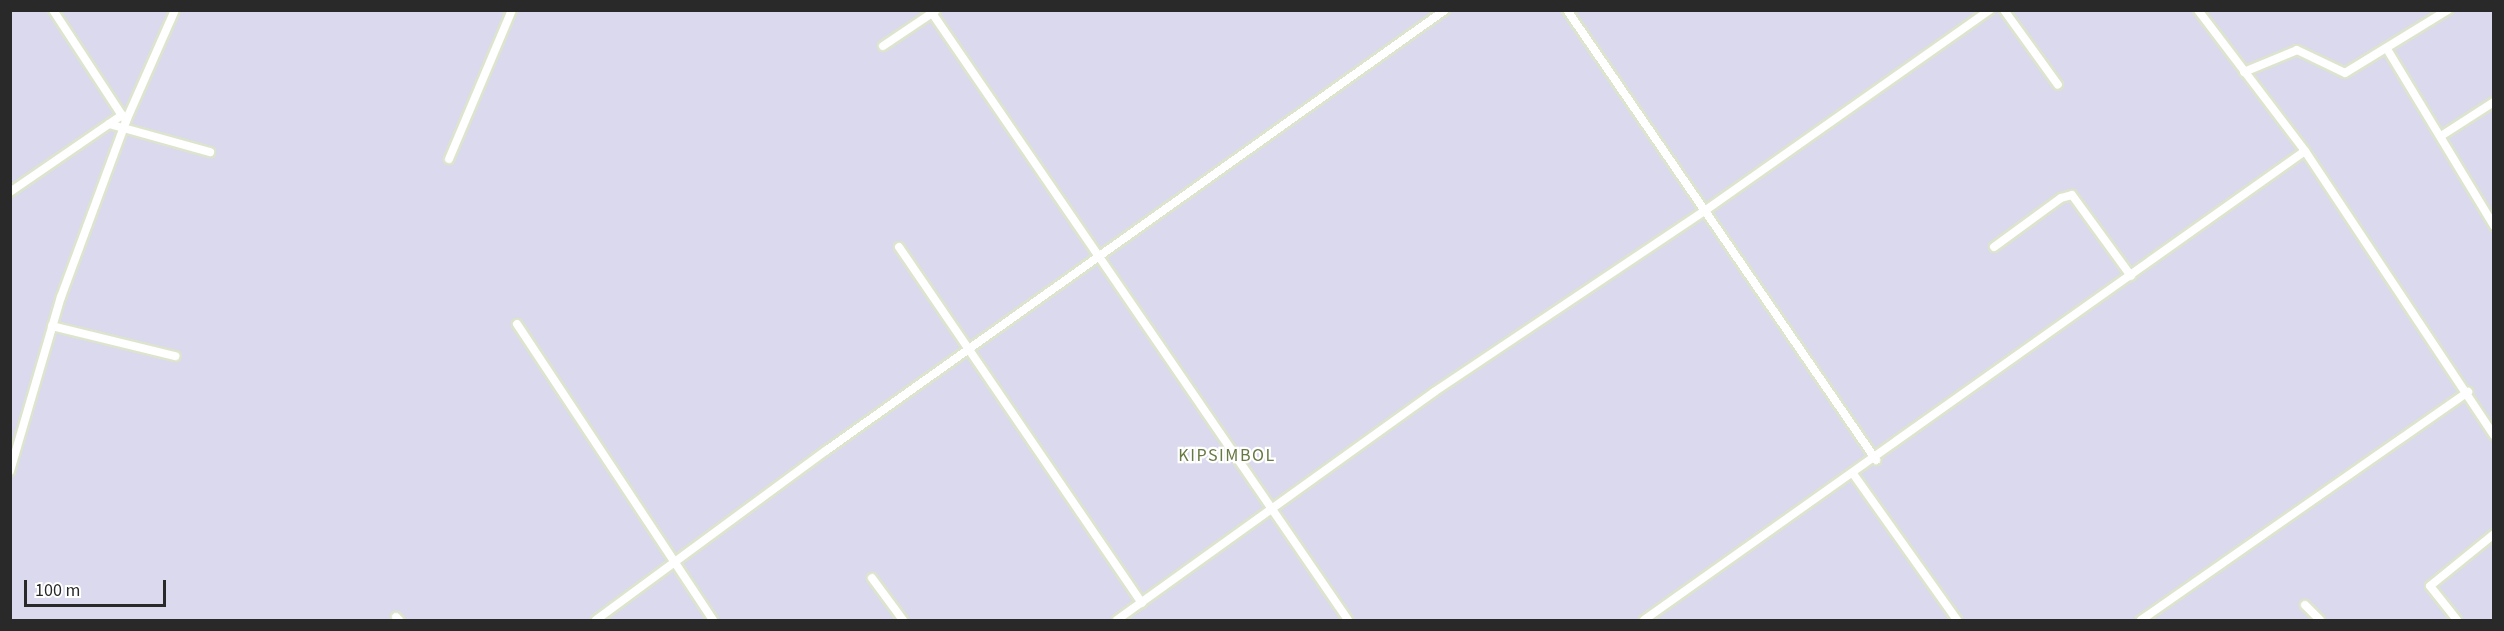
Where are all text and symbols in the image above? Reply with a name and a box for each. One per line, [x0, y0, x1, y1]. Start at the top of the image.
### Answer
district label: KIPSIMBOL [1178, 445, 1276, 467]
scale bar [27, 568, 170, 606]
text: 100 m [35, 578, 80, 603]

